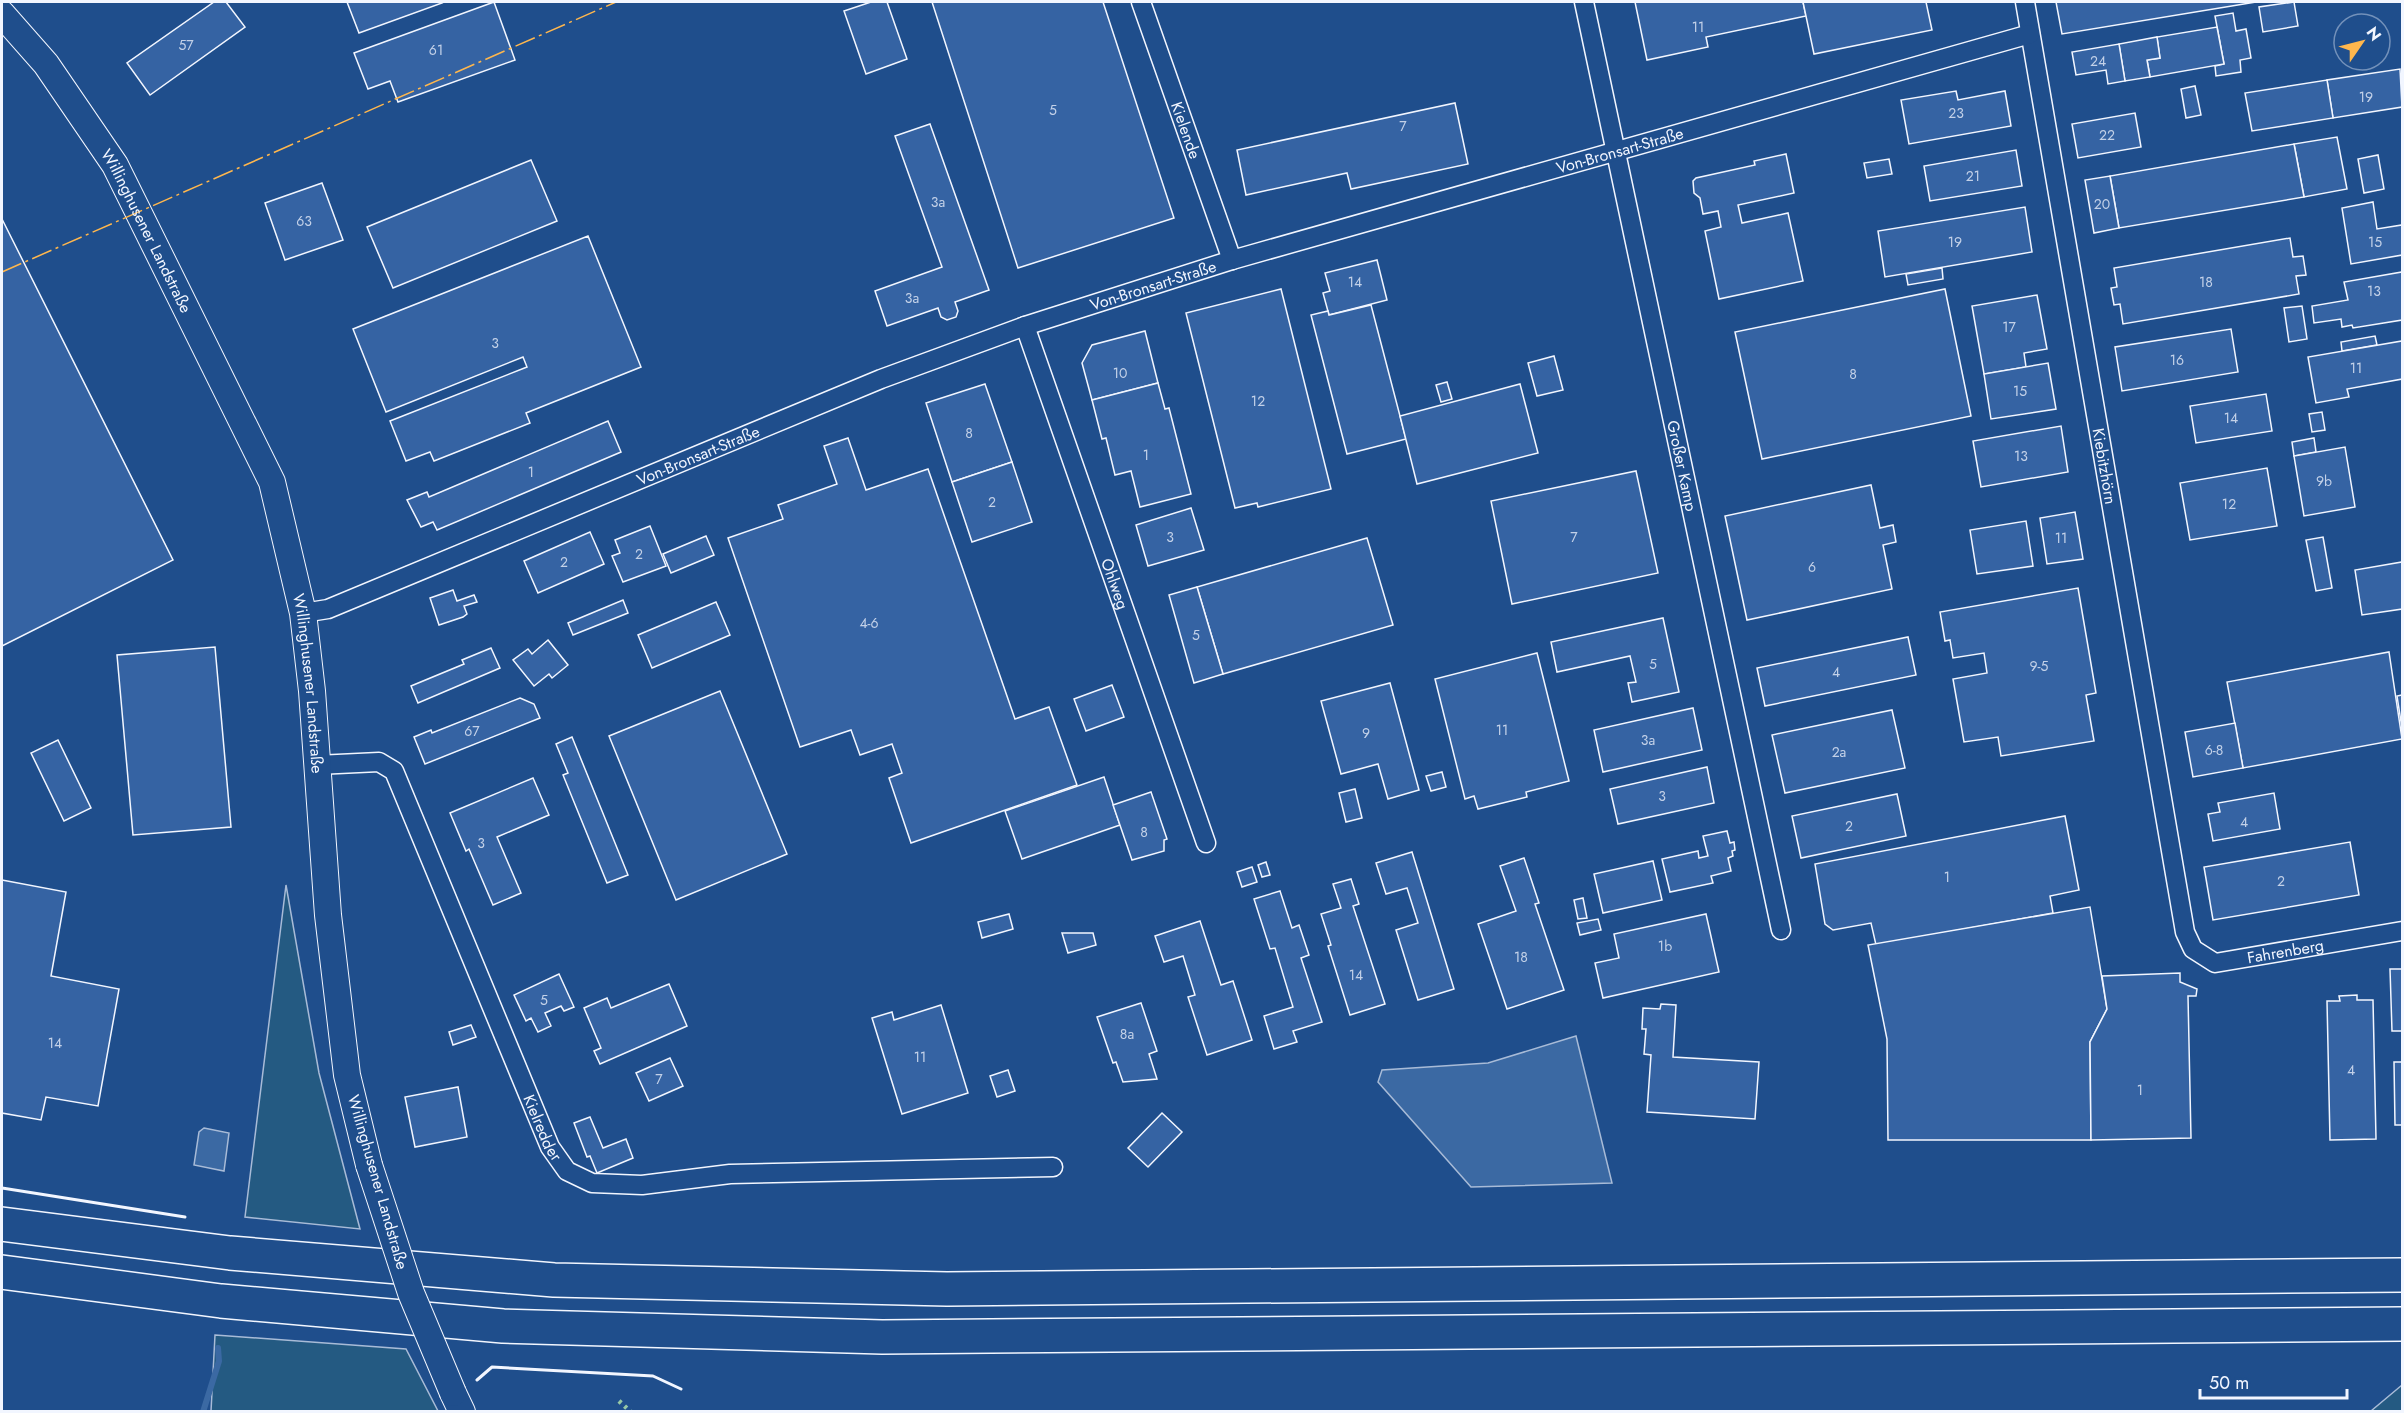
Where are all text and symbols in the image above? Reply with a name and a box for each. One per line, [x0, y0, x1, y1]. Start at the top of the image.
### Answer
north arrow [2332, 12, 2392, 72]
house number: 11 [1692, 17, 1704, 37]
text: N [2361, 22, 2387, 45]
house number: 57 [178, 35, 194, 55]
house number: 61 [429, 40, 443, 60]
house number: 24 [2090, 51, 2106, 71]
house number: 19 [2359, 87, 2373, 107]
street label: Kielende [1166, 99, 1207, 162]
house number: 5 [1049, 100, 1057, 120]
house number: 23 [1948, 103, 1964, 123]
house number: 7 [1399, 116, 1407, 136]
street label: Von-Bronsart-Straße [1554, 121, 1686, 179]
house number: 22 [2099, 125, 2115, 145]
street label: Willinghusener Landstraße [96, 144, 198, 317]
house number: 21 [1966, 166, 1980, 186]
house number: 3a [931, 192, 945, 212]
house number: 20 [2094, 194, 2110, 214]
house number: 63 [296, 211, 312, 231]
house number: 19 [1948, 232, 1962, 252]
house number: 15 [2368, 232, 2382, 252]
street label: Von-Bronsart-Straße [1087, 254, 1219, 316]
house number: 14 [1348, 272, 1362, 292]
house number: 18 [2199, 272, 2213, 292]
house number: 13 [2367, 281, 2381, 301]
house number: 3a [905, 288, 919, 308]
house number: 17 [2002, 317, 2016, 337]
house number: 3 [491, 333, 499, 353]
house number: 16 [2170, 350, 2184, 370]
house number: 11 [2350, 358, 2362, 378]
house number: 10 [1113, 363, 1127, 383]
house number: 8 [1849, 364, 1857, 384]
house number: 15 [2013, 381, 2027, 401]
house number: 12 [1251, 391, 1265, 411]
house number: 14 [2224, 408, 2238, 428]
street label: Großer Kamp [1662, 418, 1703, 513]
street label: Von-Bronsart-Straße [633, 419, 763, 491]
house number: 8 [965, 423, 973, 443]
street label: Kiebitzhörn [2087, 426, 2123, 506]
house number: 1 [1143, 445, 1149, 465]
house number: 13 [2014, 446, 2028, 466]
house number: 1 [528, 462, 534, 482]
house number: 9b [2316, 471, 2332, 491]
house number: 2 [988, 492, 996, 512]
house number: 12 [2222, 494, 2236, 514]
house number: 3 [1166, 527, 1174, 547]
house number: 7 [1570, 527, 1578, 547]
house number: 11 [2055, 528, 2067, 548]
house number: 2 [635, 544, 643, 564]
house number: 2 [560, 552, 568, 572]
street label: Ohlweg [1096, 555, 1135, 612]
house number: 6 [1808, 557, 1816, 577]
street label: Willinghusener Landstraße [287, 591, 329, 774]
house number: 4-6 [859, 613, 879, 633]
house number: 5 [1192, 625, 1200, 645]
house number: 5 [1649, 654, 1657, 674]
house number: 9-5 [2030, 656, 2049, 676]
house number: 4 [1832, 662, 1840, 682]
house number: 11 [1496, 720, 1508, 740]
house number: 67 [464, 721, 480, 741]
house number: 9 [1362, 723, 1370, 743]
house number: 3a [1641, 730, 1655, 750]
house number: 6-8 [2205, 740, 2223, 760]
house number: 2a [1832, 742, 1846, 762]
house number: 3 [1658, 786, 1666, 806]
house number: 4 [2240, 812, 2248, 832]
house number: 2 [1845, 816, 1853, 836]
house number: 8 [1140, 822, 1148, 842]
house number: 3 [477, 833, 485, 853]
house number: 1 [1944, 867, 1950, 887]
house number: 2 [2277, 871, 2285, 891]
street label: Fahrenberg [2245, 933, 2325, 969]
house number: 1b [1658, 936, 1672, 956]
house number: 18 [1514, 947, 1528, 967]
house number: 14 [1349, 965, 1363, 985]
house number: 5 [540, 990, 548, 1010]
house number: 8a [1120, 1024, 1134, 1044]
house number: 14 [48, 1033, 62, 1053]
house number: 11 [914, 1047, 926, 1067]
house number: 4 [2347, 1060, 2355, 1080]
house number: 7 [655, 1069, 663, 1089]
house number: 1 [2137, 1080, 2143, 1100]
street label: Kielredder [518, 1091, 568, 1166]
street label: Willinghusener Landstraße [342, 1092, 414, 1272]
scale bar [2200, 1362, 2347, 1400]
text: 50 m [2209, 1370, 2249, 1396]

